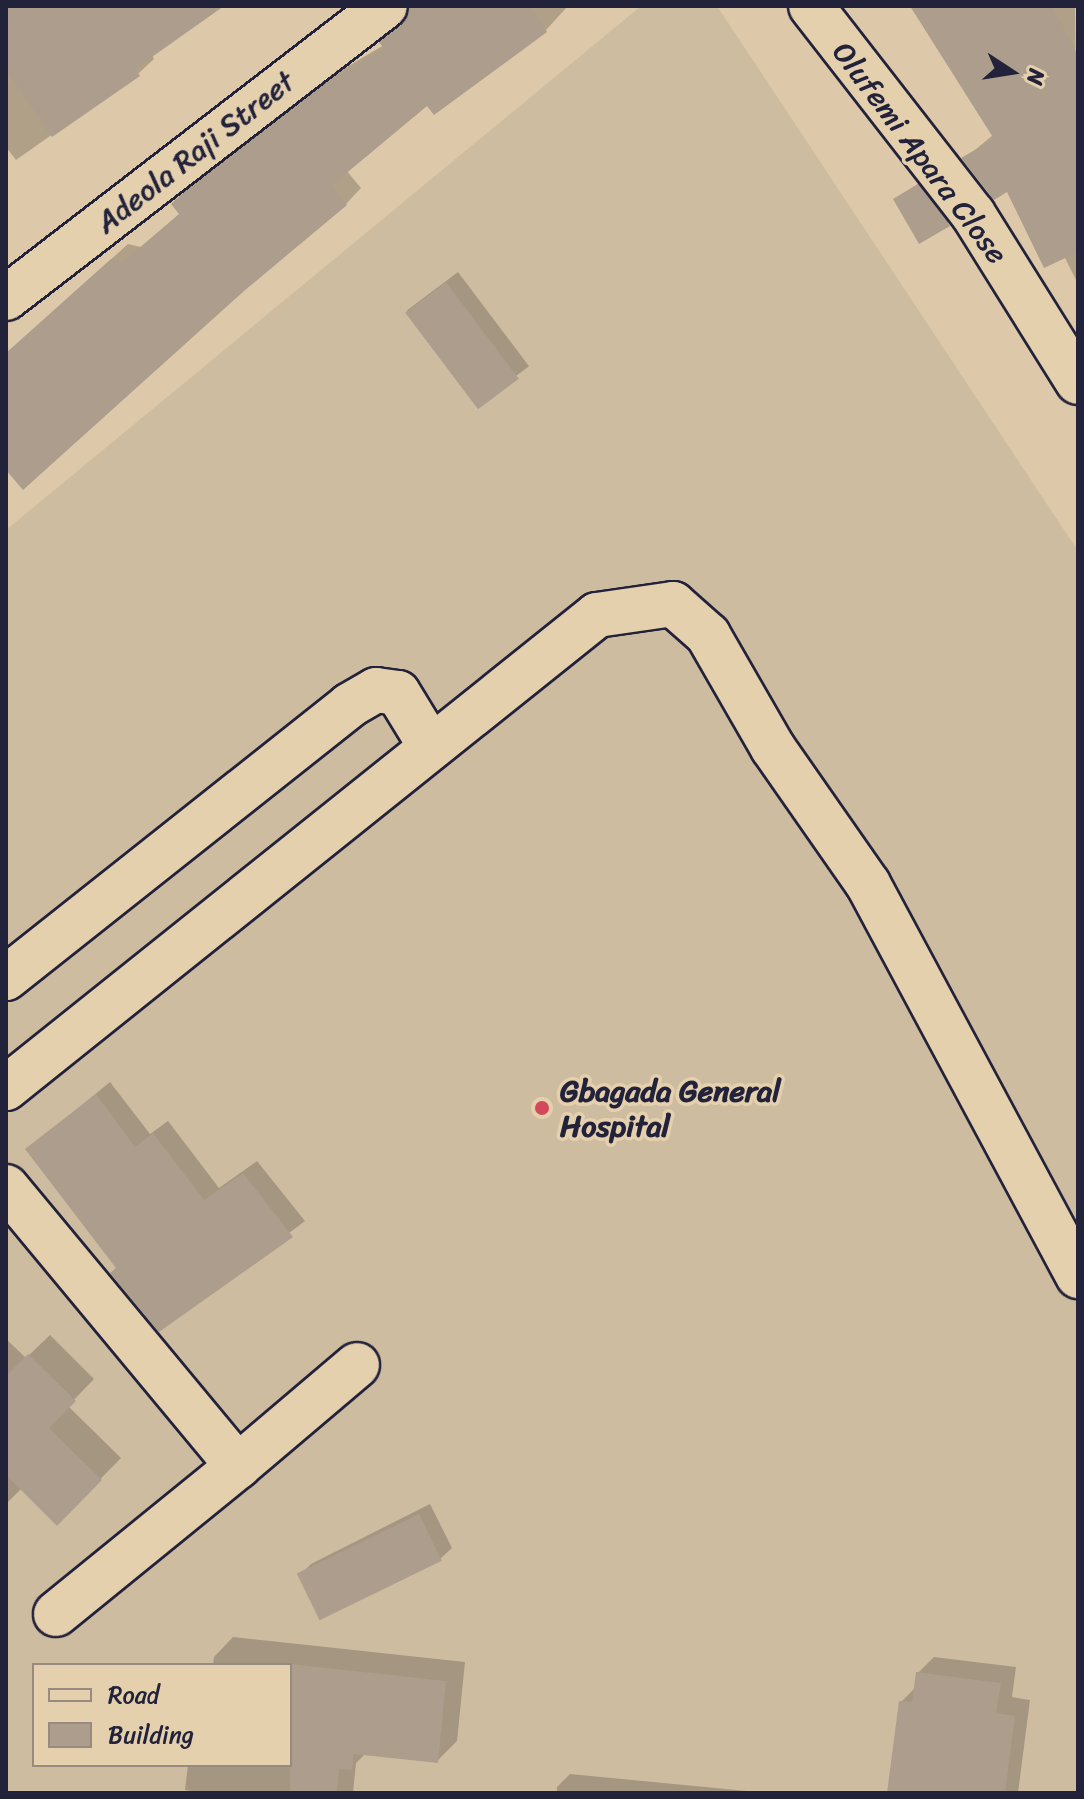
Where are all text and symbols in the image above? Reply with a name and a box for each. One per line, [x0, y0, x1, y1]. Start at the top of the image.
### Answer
north arrow [972, 32, 1052, 112]
street label: Olufemi Apara Close [825, 35, 1015, 271]
street label: Adeola Raji Street [88, 63, 302, 241]
text: N [1015, 66, 1057, 89]
place label: Gbagada General Hospital [560, 1073, 781, 1144]
marker: Gbagada General Hospital [531, 1097, 553, 1119]
legend [32, 1663, 292, 1767]
text: Road [108, 1674, 159, 1716]
text: Building [108, 1714, 194, 1756]

